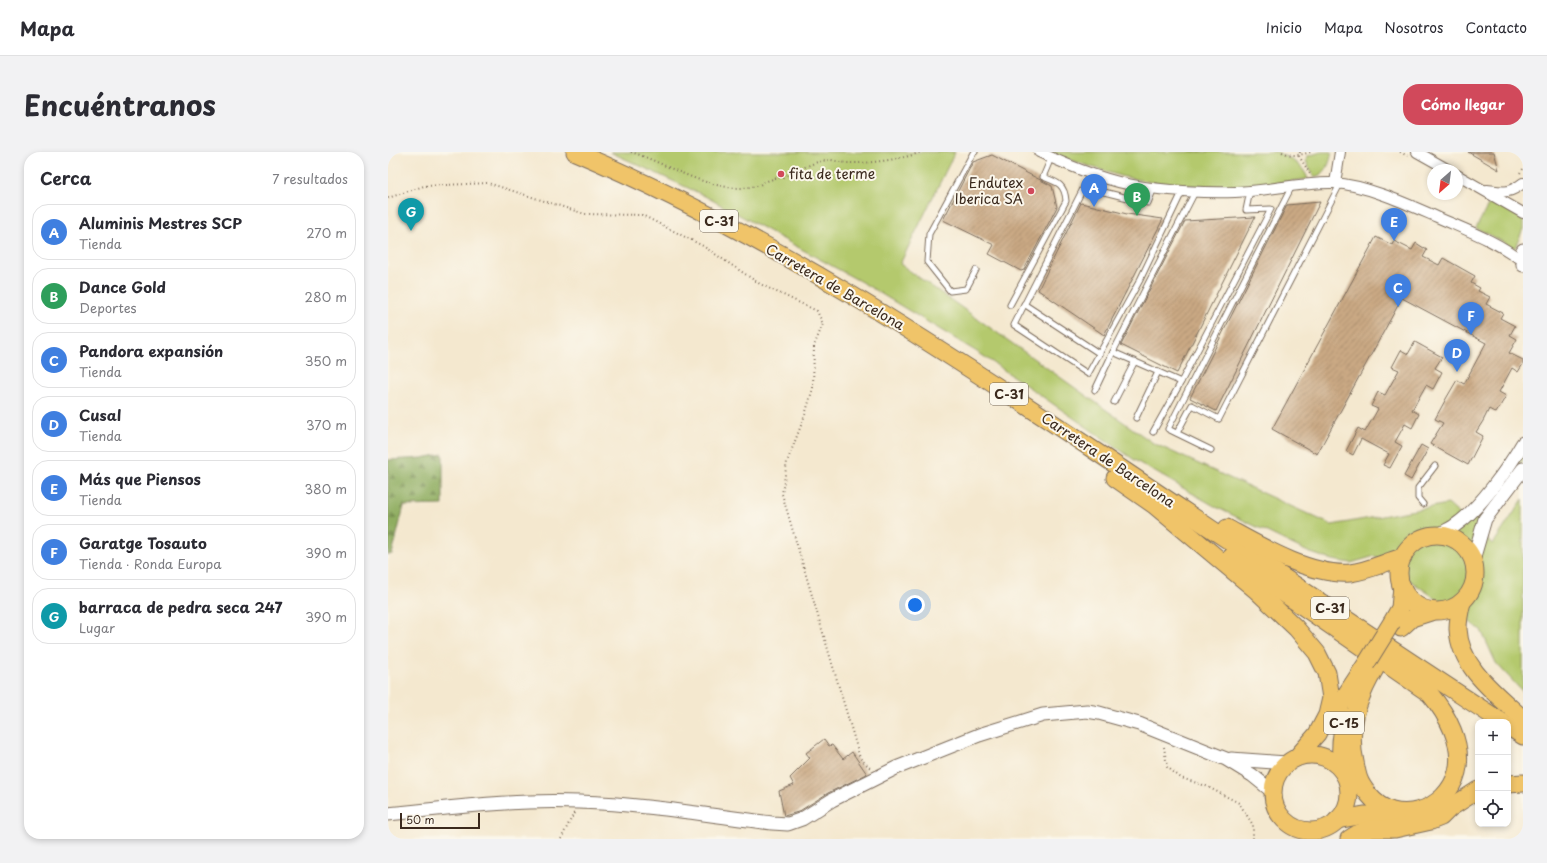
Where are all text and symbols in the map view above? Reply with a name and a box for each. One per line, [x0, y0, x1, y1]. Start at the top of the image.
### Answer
text: Mapa [20, 14, 75, 42]
text: Inicio [1266, 17, 1302, 38]
text: Mapa [1324, 17, 1362, 38]
text: Nosotros [1384, 17, 1444, 38]
text: Contacto [1466, 17, 1527, 38]
text: Encuéntranos [24, 83, 216, 126]
button: Cómo llegar [1403, 84, 1523, 125]
place label: fita de terme [789, 163, 875, 184]
north arrow [1427, 164, 1463, 200]
text: Cerca [40, 165, 91, 191]
text: 7 resultados [272, 169, 348, 188]
marker: fita de terme [776, 169, 786, 179]
place label: Endutex Iberica SA [955, 172, 1023, 209]
pin: A [1081, 174, 1107, 207]
pin: B [1124, 183, 1150, 216]
marker: Endutex Iberica SA [1026, 186, 1036, 196]
pin: G [398, 198, 424, 231]
pin: E [1381, 208, 1407, 241]
road number: C-31 [700, 210, 738, 232]
text: Aluminis Mestres SCP [79, 211, 242, 234]
text: A [49, 223, 59, 242]
text: 270 m [306, 223, 347, 242]
text: Tienda [79, 234, 122, 253]
street label: Carretera de Barcelona [762, 238, 909, 335]
pin: C [1385, 274, 1411, 307]
text: Dance Gold [79, 275, 166, 298]
text: B [50, 287, 58, 306]
text: 280 m [305, 287, 347, 306]
text: Deportes [79, 298, 137, 317]
pin: F [1458, 302, 1484, 335]
text: Pandora expansión [79, 339, 223, 362]
pin: D [1444, 339, 1470, 372]
text: C [49, 351, 59, 370]
text: 350 m [305, 351, 347, 370]
text: Tienda [79, 362, 122, 381]
road number: C-31 [990, 383, 1028, 405]
text: Cusal [79, 403, 121, 426]
street label: Carretera de Barcelona [1037, 407, 1180, 512]
text: D [49, 415, 59, 434]
text: 370 m [306, 415, 347, 434]
text: Tienda [79, 426, 122, 445]
text: Más que Piensos [79, 467, 201, 490]
text: E [50, 479, 58, 498]
text: 380 m [304, 479, 347, 498]
text: Tienda [79, 490, 122, 509]
text: Garatge Tosauto [79, 531, 207, 554]
text: F [50, 543, 58, 562]
text: 390 m [305, 543, 347, 562]
text: Tienda · Ronda Europa [79, 554, 222, 573]
text: barraca de pedra seca 247 [79, 595, 282, 618]
your location [905, 595, 925, 615]
road number: C-31 [1311, 597, 1349, 619]
text: G [49, 607, 59, 626]
text: 390 m [305, 607, 347, 626]
text: Lugar [79, 618, 115, 637]
road number: C-15 [1324, 712, 1364, 734]
map controls [1475, 719, 1511, 827]
button: + [1475, 719, 1511, 755]
button: − [1475, 755, 1511, 791]
button: locate [1475, 791, 1511, 827]
scale bar [400, 811, 480, 830]
text: 50 m [406, 811, 435, 828]

